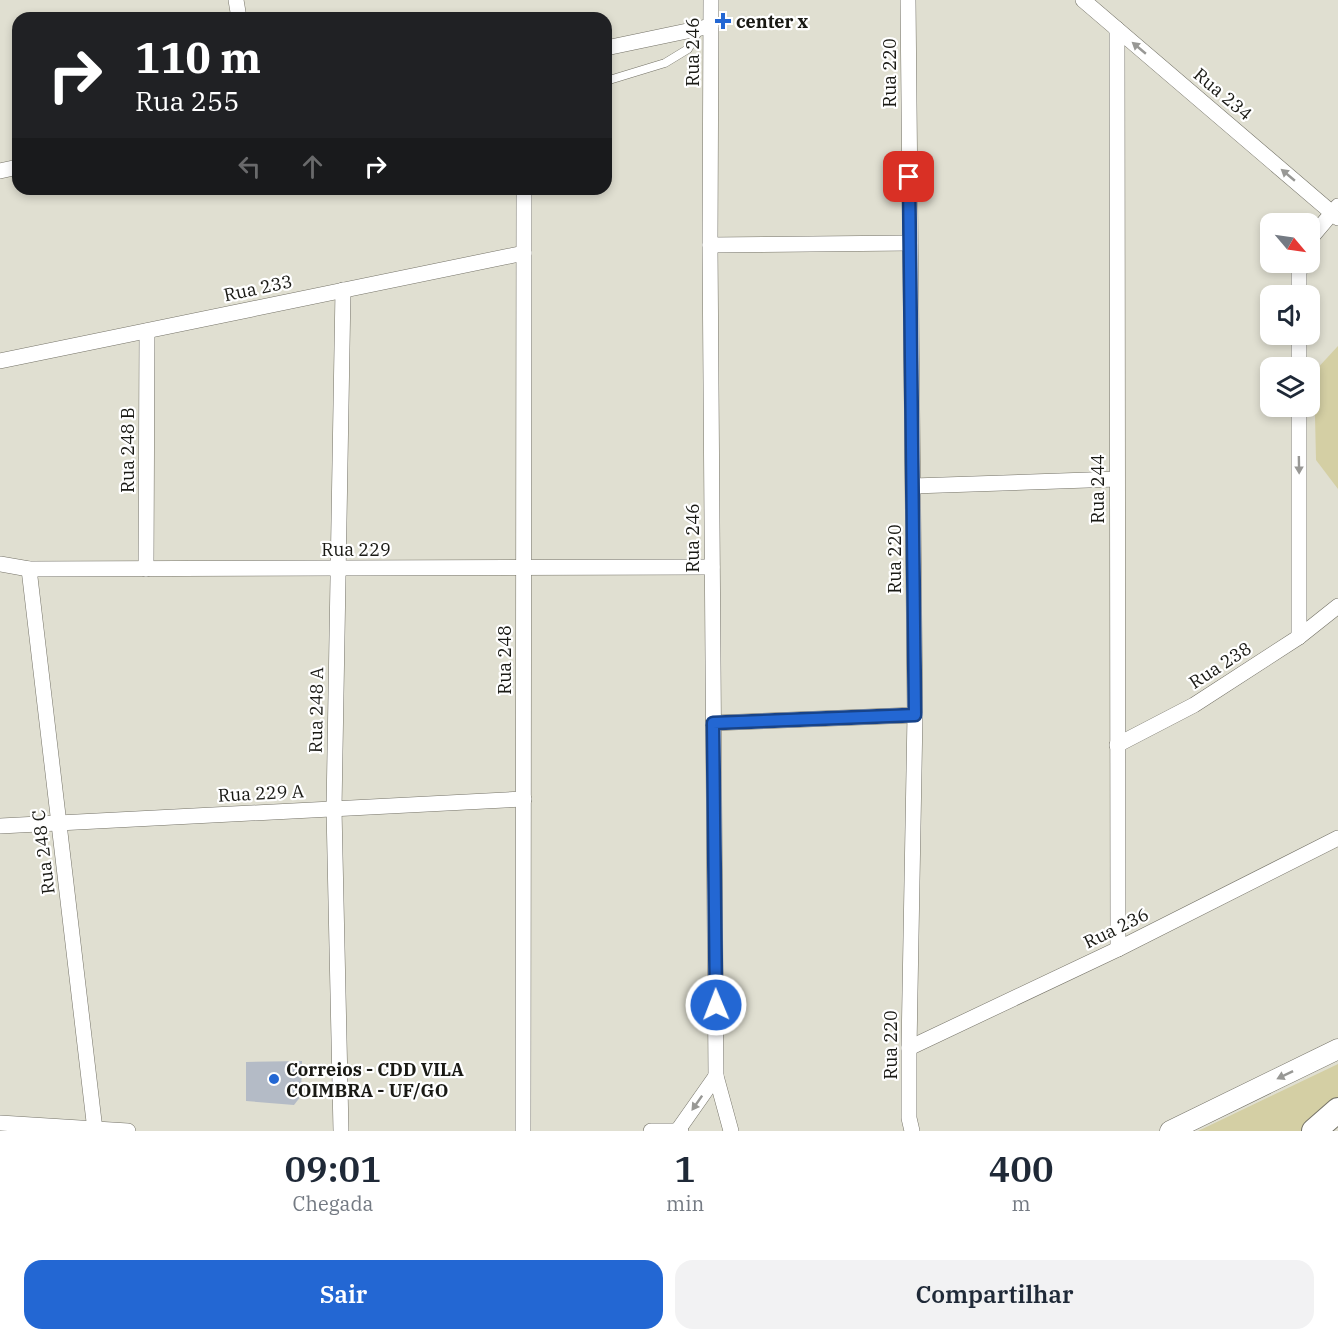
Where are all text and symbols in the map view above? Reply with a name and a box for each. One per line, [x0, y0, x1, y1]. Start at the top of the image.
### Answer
place label: center x [736, 10, 809, 33]
marker: center x [714, 12, 732, 30]
street label: Rua 246 [681, 17, 704, 87]
text: 110 m [135, 30, 261, 85]
icon: right [36, 36, 114, 114]
street label: Rua 220 [878, 38, 901, 108]
one-way arrow [1132, 42, 1147, 55]
street label: Rua 234 [1189, 63, 1257, 125]
text: Rua 255 [135, 83, 239, 118]
icon: left [233, 150, 266, 183]
icon: ahead [296, 150, 329, 183]
icon: right [359, 150, 392, 183]
pin [883, 151, 934, 202]
icon: arrive [892, 160, 925, 193]
one-way arrow [1281, 169, 1296, 182]
north arrow [1260, 213, 1320, 273]
map controls [1260, 213, 1320, 417]
street label: Rua 233 [222, 270, 294, 306]
button: sound [1260, 285, 1320, 345]
button: layers [1260, 357, 1320, 417]
street label: Rua 248 B [116, 407, 139, 493]
street label: Rua 244 [1086, 454, 1109, 524]
one-way arrow [1294, 455, 1304, 474]
street label: Rua 246 [681, 503, 704, 573]
street label: Rua 220 [883, 524, 906, 594]
street label: Rua 229 [321, 538, 391, 561]
street label: Rua 248 [493, 625, 516, 695]
street label: Rua 238 [1185, 636, 1255, 694]
street label: Rua 248 A [304, 666, 328, 753]
street label: Rua 229 A [217, 779, 305, 807]
street label: Rua 248 C [26, 808, 60, 896]
street label: Rua 236 [1080, 902, 1152, 954]
position arrow [684, 973, 748, 1037]
street label: Rua 220 [879, 1010, 902, 1080]
place label: Correios - CDD VILA COIMBRA - UF/GO [286, 1058, 464, 1102]
one-way arrow [1277, 1070, 1294, 1079]
marker: Correios - CDD VILA COIMBRA - UF/GO [267, 1072, 281, 1086]
one-way arrow [691, 1095, 703, 1111]
text: 09:01 [284, 1145, 382, 1192]
text: 1 [674, 1145, 696, 1192]
text: 400 [989, 1145, 1054, 1192]
text: Chegada [293, 1190, 374, 1217]
text: min [666, 1190, 704, 1217]
text: m [1012, 1190, 1031, 1217]
button: Sair [24, 1260, 663, 1329]
button: Compartilhar [675, 1260, 1314, 1329]

